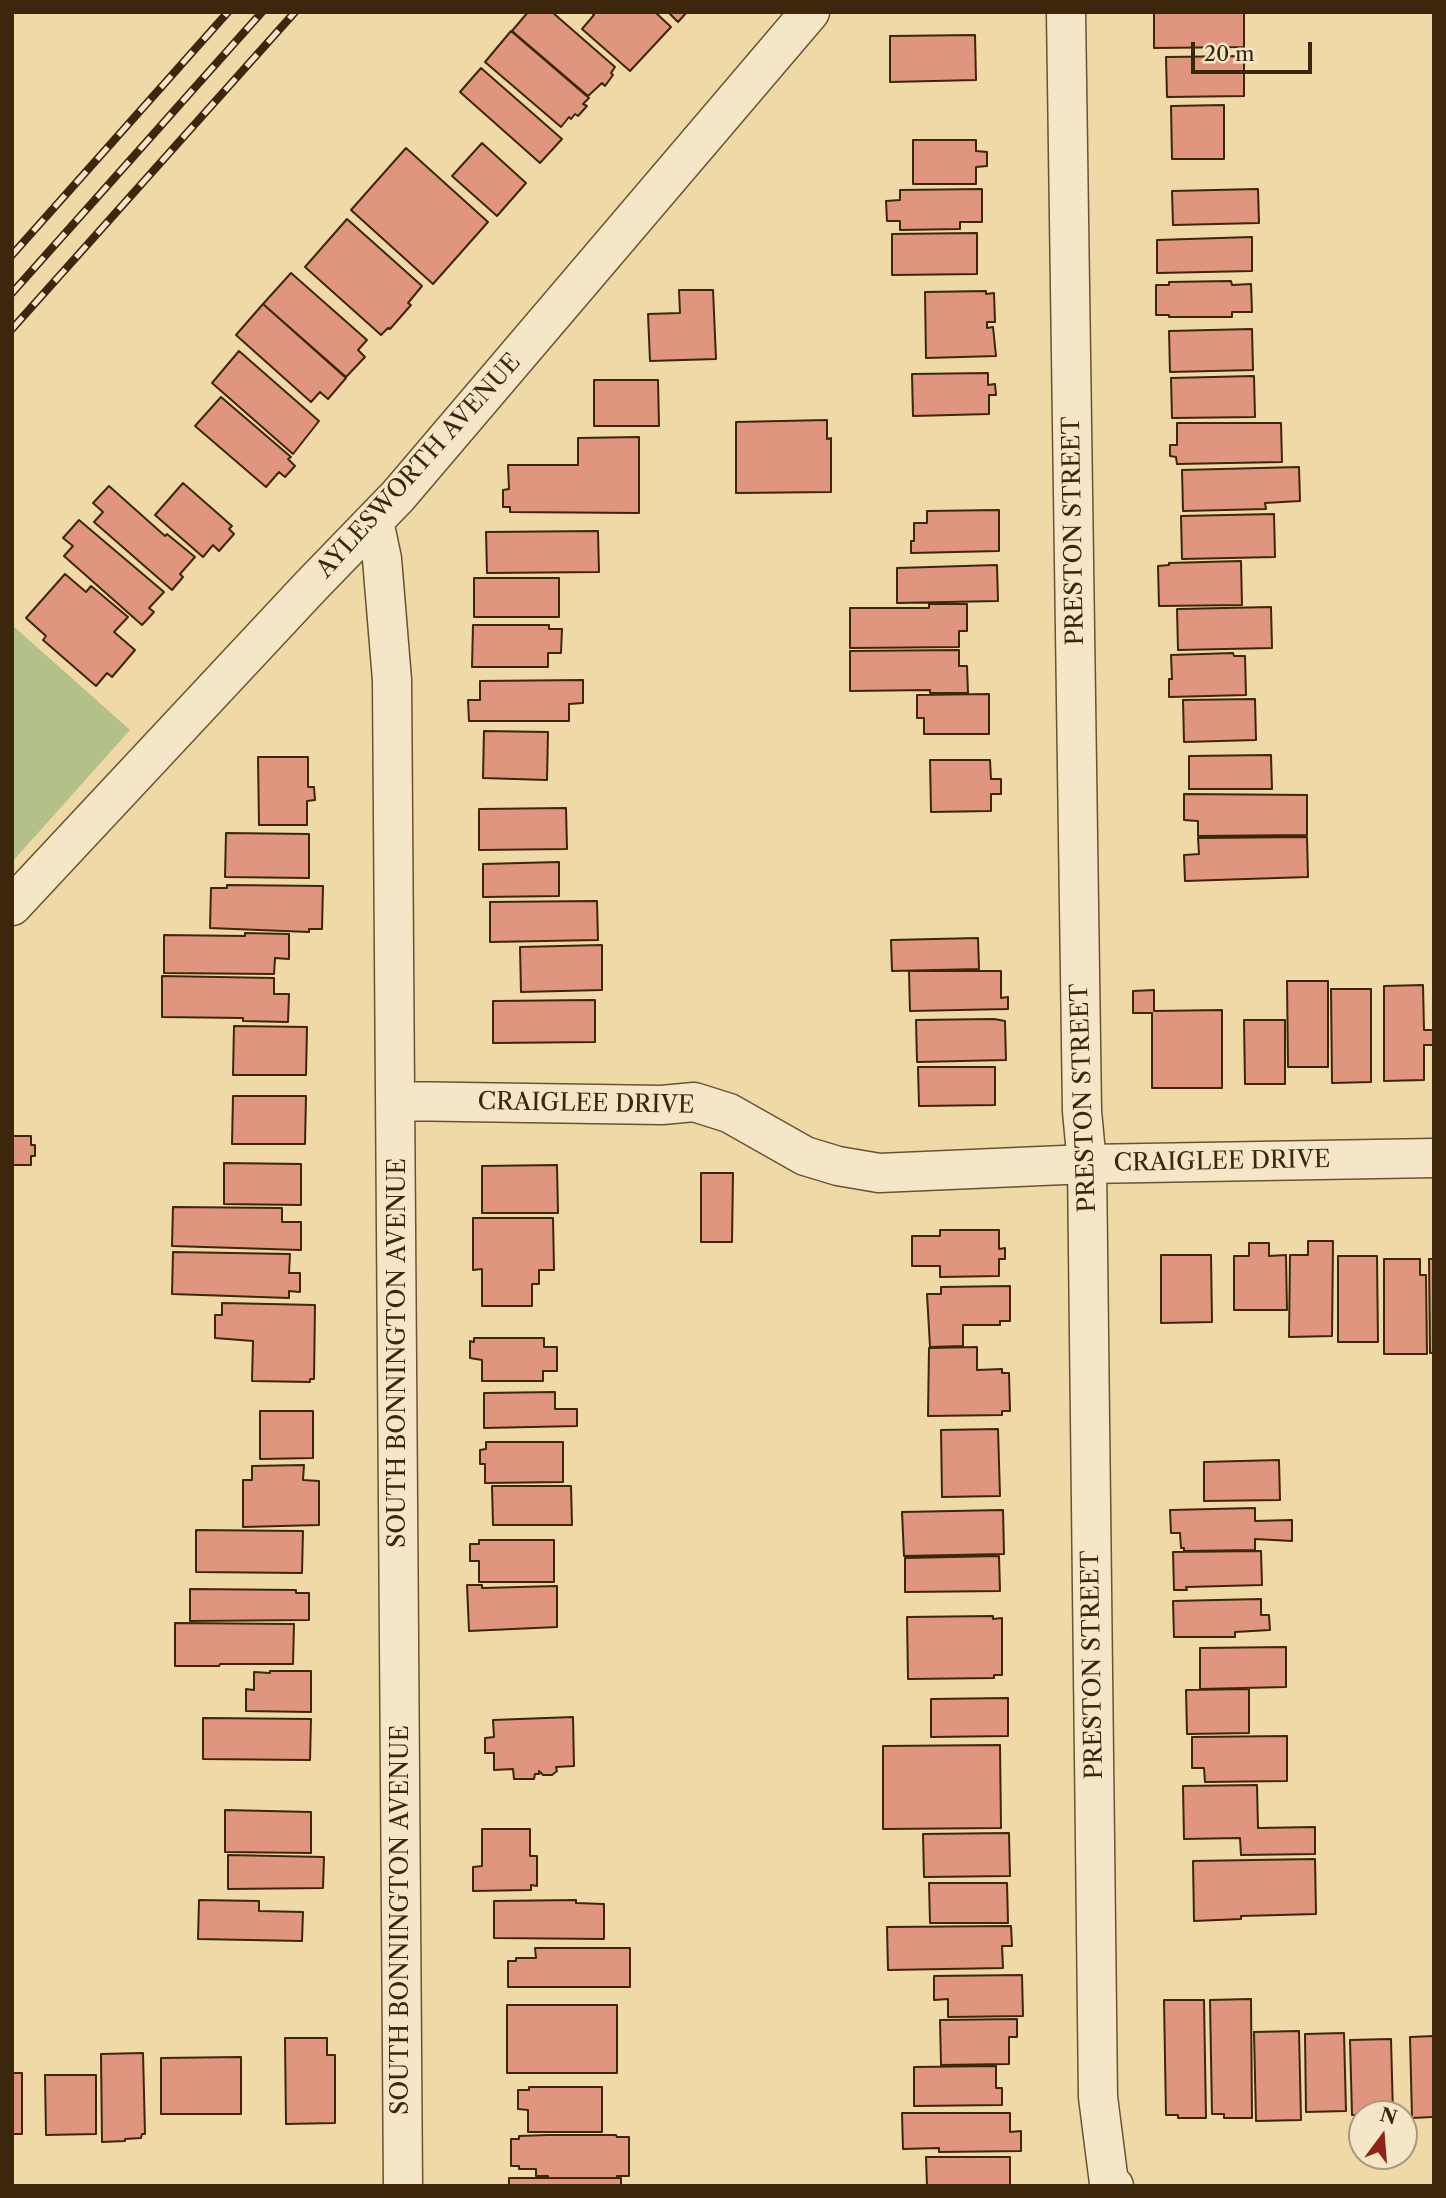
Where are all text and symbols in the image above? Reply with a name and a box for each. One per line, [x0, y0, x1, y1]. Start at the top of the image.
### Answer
scale bar [1194, 28, 1315, 72]
text: 20 m [1204, 41, 1255, 66]
street label: AYLESWORTH AVENUE [311, 348, 527, 584]
street label: PRESTON STREET [1058, 416, 1090, 646]
street label: PRESTON STREET [1066, 983, 1102, 1213]
street label: CRAIGLEE DRIVE [477, 1088, 695, 1120]
street label: CRAIGLEE DRIVE [1113, 1146, 1331, 1178]
street label: SOUTH BONNINGTON AVENUE [384, 1158, 412, 1548]
street label: PRESTON STREET [1077, 1550, 1109, 1780]
street label: SOUTH BONNINGTON AVENUE [387, 1725, 415, 2115]
north arrow [1348, 2100, 1418, 2170]
text: N [1377, 2103, 1399, 2130]

